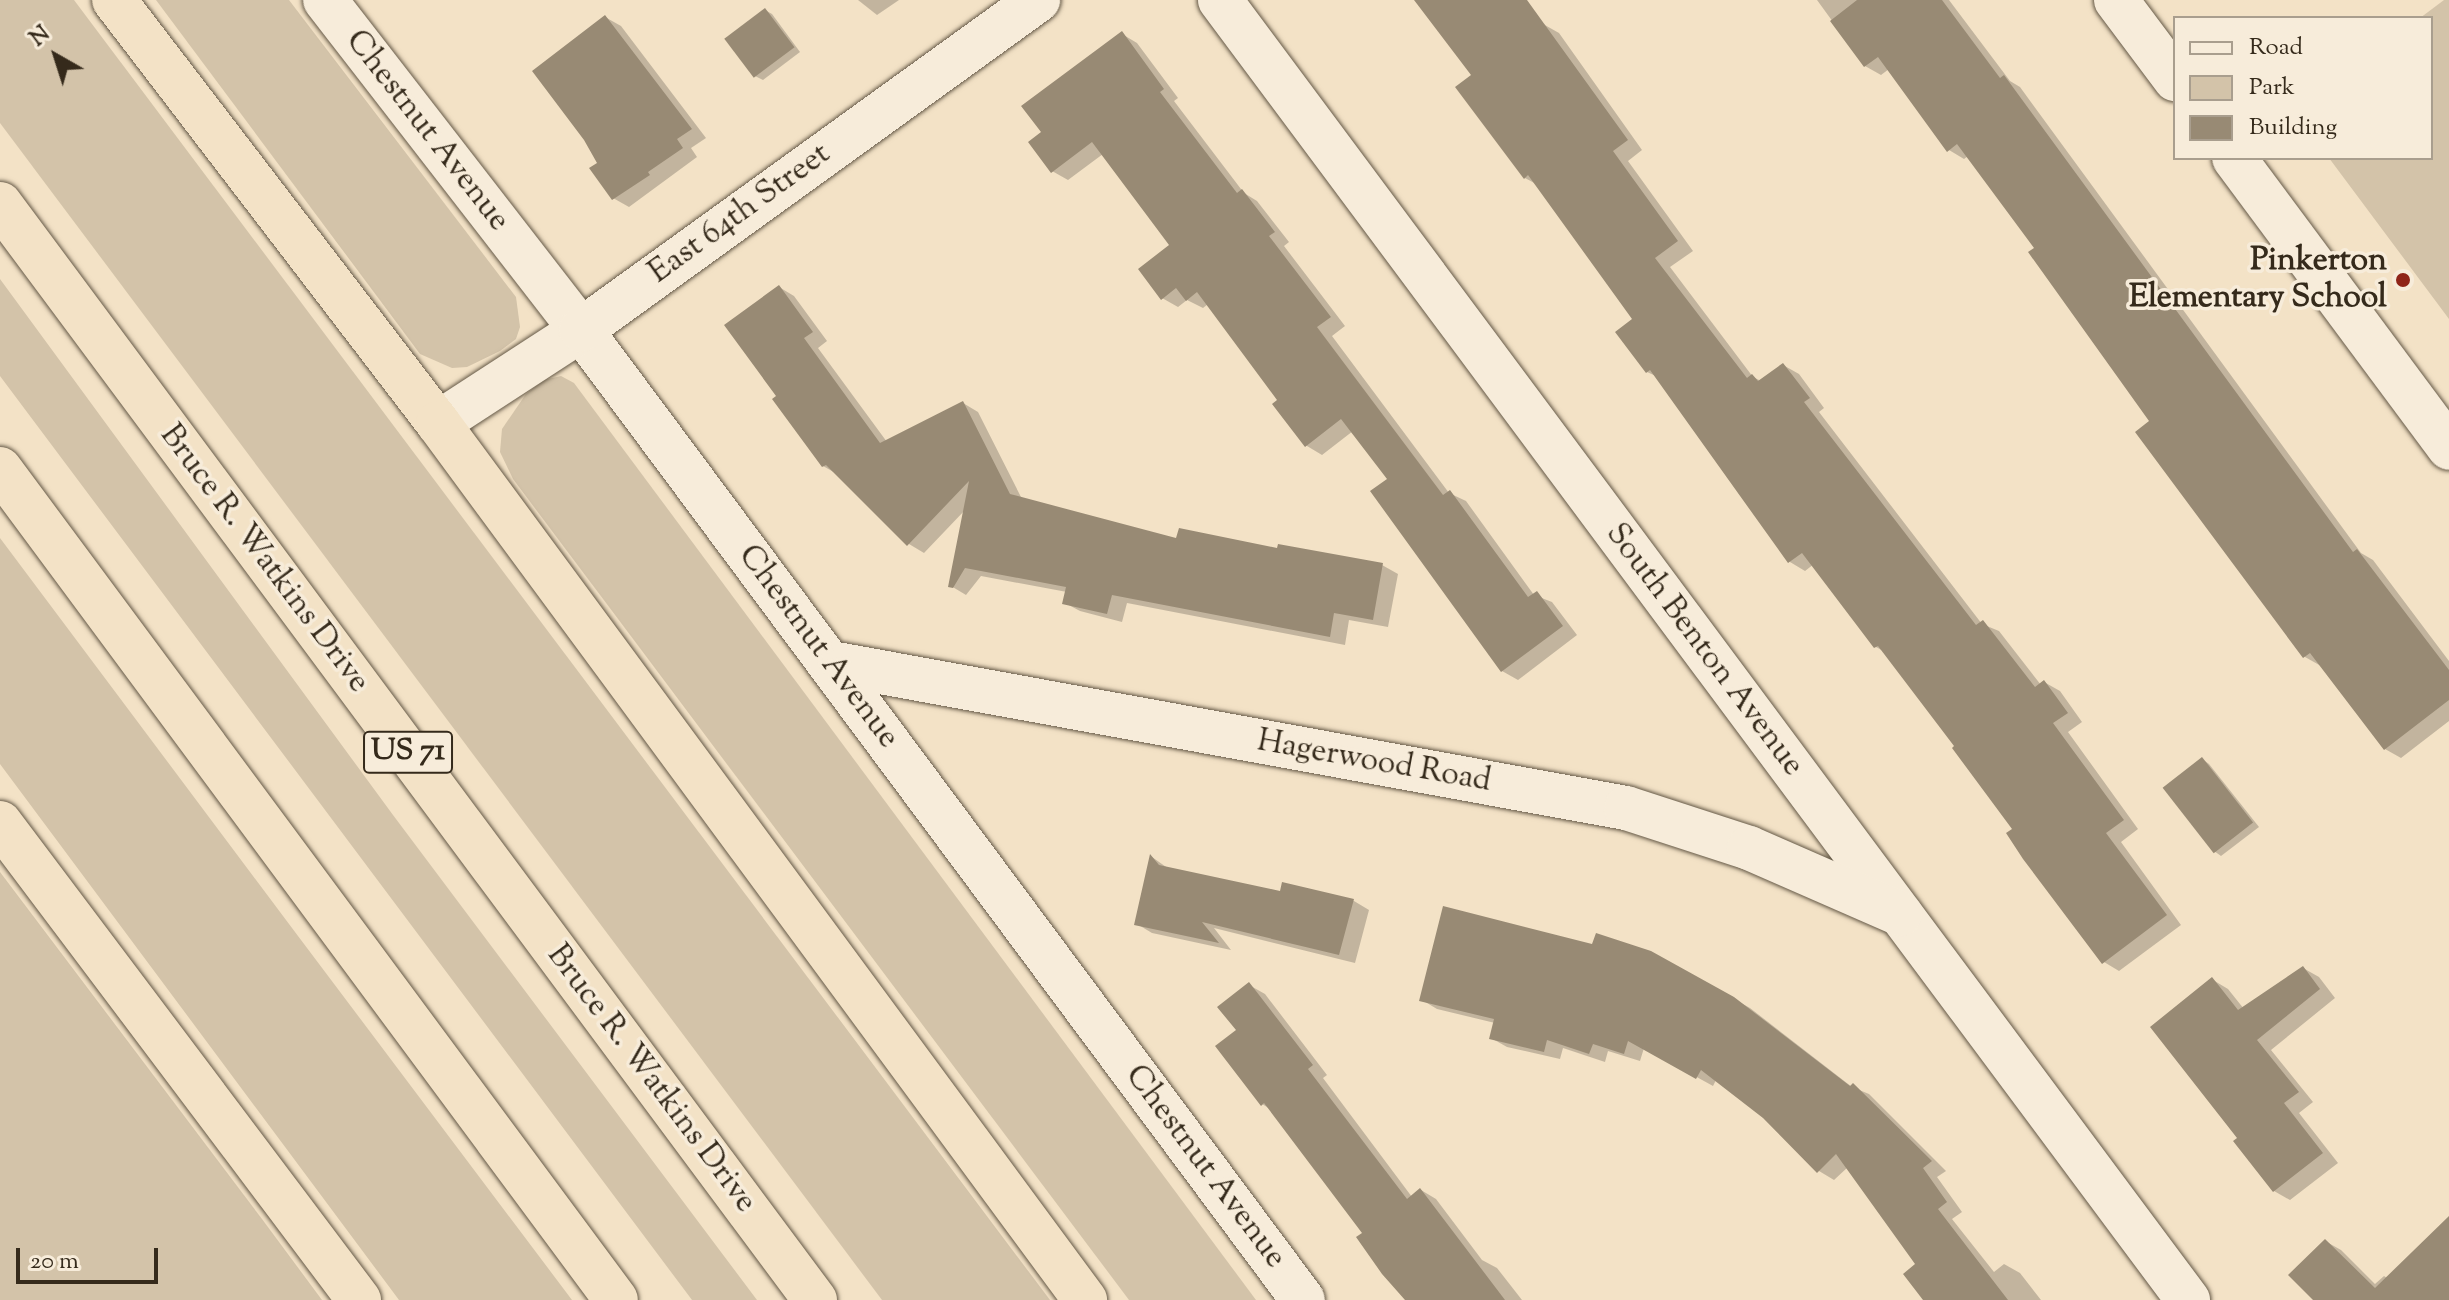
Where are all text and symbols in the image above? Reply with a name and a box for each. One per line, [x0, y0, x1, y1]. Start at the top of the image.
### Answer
north arrow [16, 16, 96, 96]
legend [2173, 16, 2433, 160]
text: N [24, 19, 58, 55]
street label: Chestnut Avenue [337, 23, 517, 239]
text: Road [2249, 31, 2303, 65]
text: Park [2249, 71, 2295, 105]
text: Building [2249, 111, 2337, 145]
street label: East 64th Street [642, 135, 838, 293]
place label: Pinkerton Elementary School [2129, 243, 2387, 318]
marker: Pinkerton Elementary School [2394, 271, 2412, 289]
street label: Bruce R. Watkins Drive [151, 417, 377, 701]
street label: South Benton Avenue [1596, 516, 1812, 784]
street label: Chestnut Avenue [729, 538, 907, 756]
street label: Hagerwood Road [1254, 723, 1494, 801]
road number: US 71 [362, 726, 454, 778]
street label: Bruce R. Watkins Drive [538, 937, 764, 1221]
street label: Chestnut Avenue [1116, 1058, 1294, 1276]
scale bar [20, 1232, 162, 1282]
text: 20 m [30, 1245, 79, 1279]

